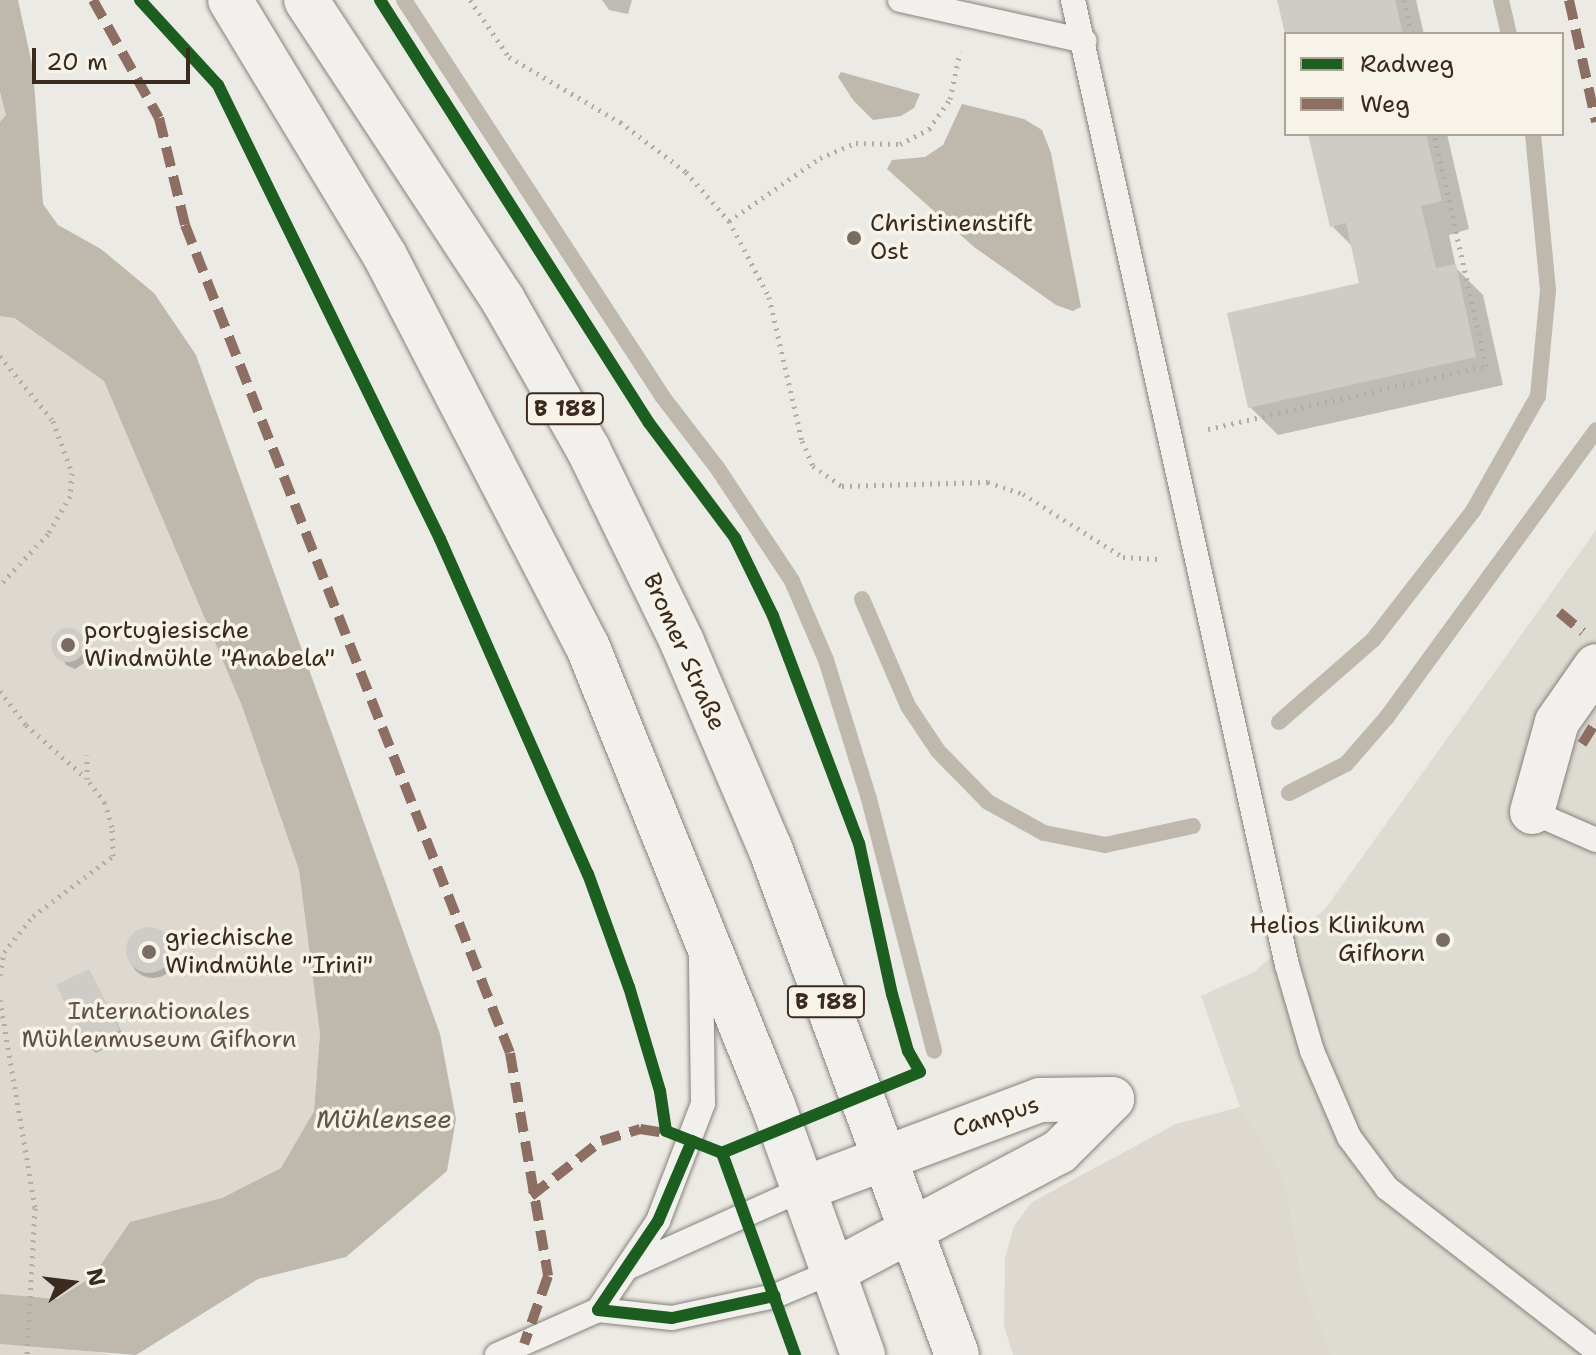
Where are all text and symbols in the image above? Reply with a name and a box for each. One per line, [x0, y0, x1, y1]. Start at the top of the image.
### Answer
scale bar [36, 32, 194, 82]
legend [1284, 32, 1564, 136]
text: 20 m [46, 46, 108, 78]
text: Radweg [1360, 48, 1454, 80]
text: Weg [1360, 88, 1410, 120]
place label: Christinenstift Ost [870, 210, 1033, 266]
marker: Christinenstift Ost [845, 229, 863, 247]
road number: B 188 [525, 391, 605, 427]
street label: Bromer Straße [636, 569, 732, 735]
place label: portugiesische Windmühle "Anabela" [84, 617, 335, 673]
marker: portugiesische Windmühle "Anabela" [59, 636, 77, 654]
place label: Helios Klinikum Gifhorn [1249, 912, 1425, 968]
place label: griechische Windmühle "Irini" [165, 924, 373, 980]
marker: Helios Klinikum Gifhorn [1432, 929, 1454, 951]
marker: griechische Windmühle "Irini" [140, 943, 158, 961]
road number: B 188 [786, 984, 866, 1020]
park label: Internationales Mühlenmuseum Gifhorn [21, 998, 297, 1054]
street label: Campus [949, 1090, 1043, 1144]
water label: Mühlensee [316, 1103, 452, 1135]
north arrow [32, 1243, 112, 1323]
text: N [80, 1265, 112, 1289]

